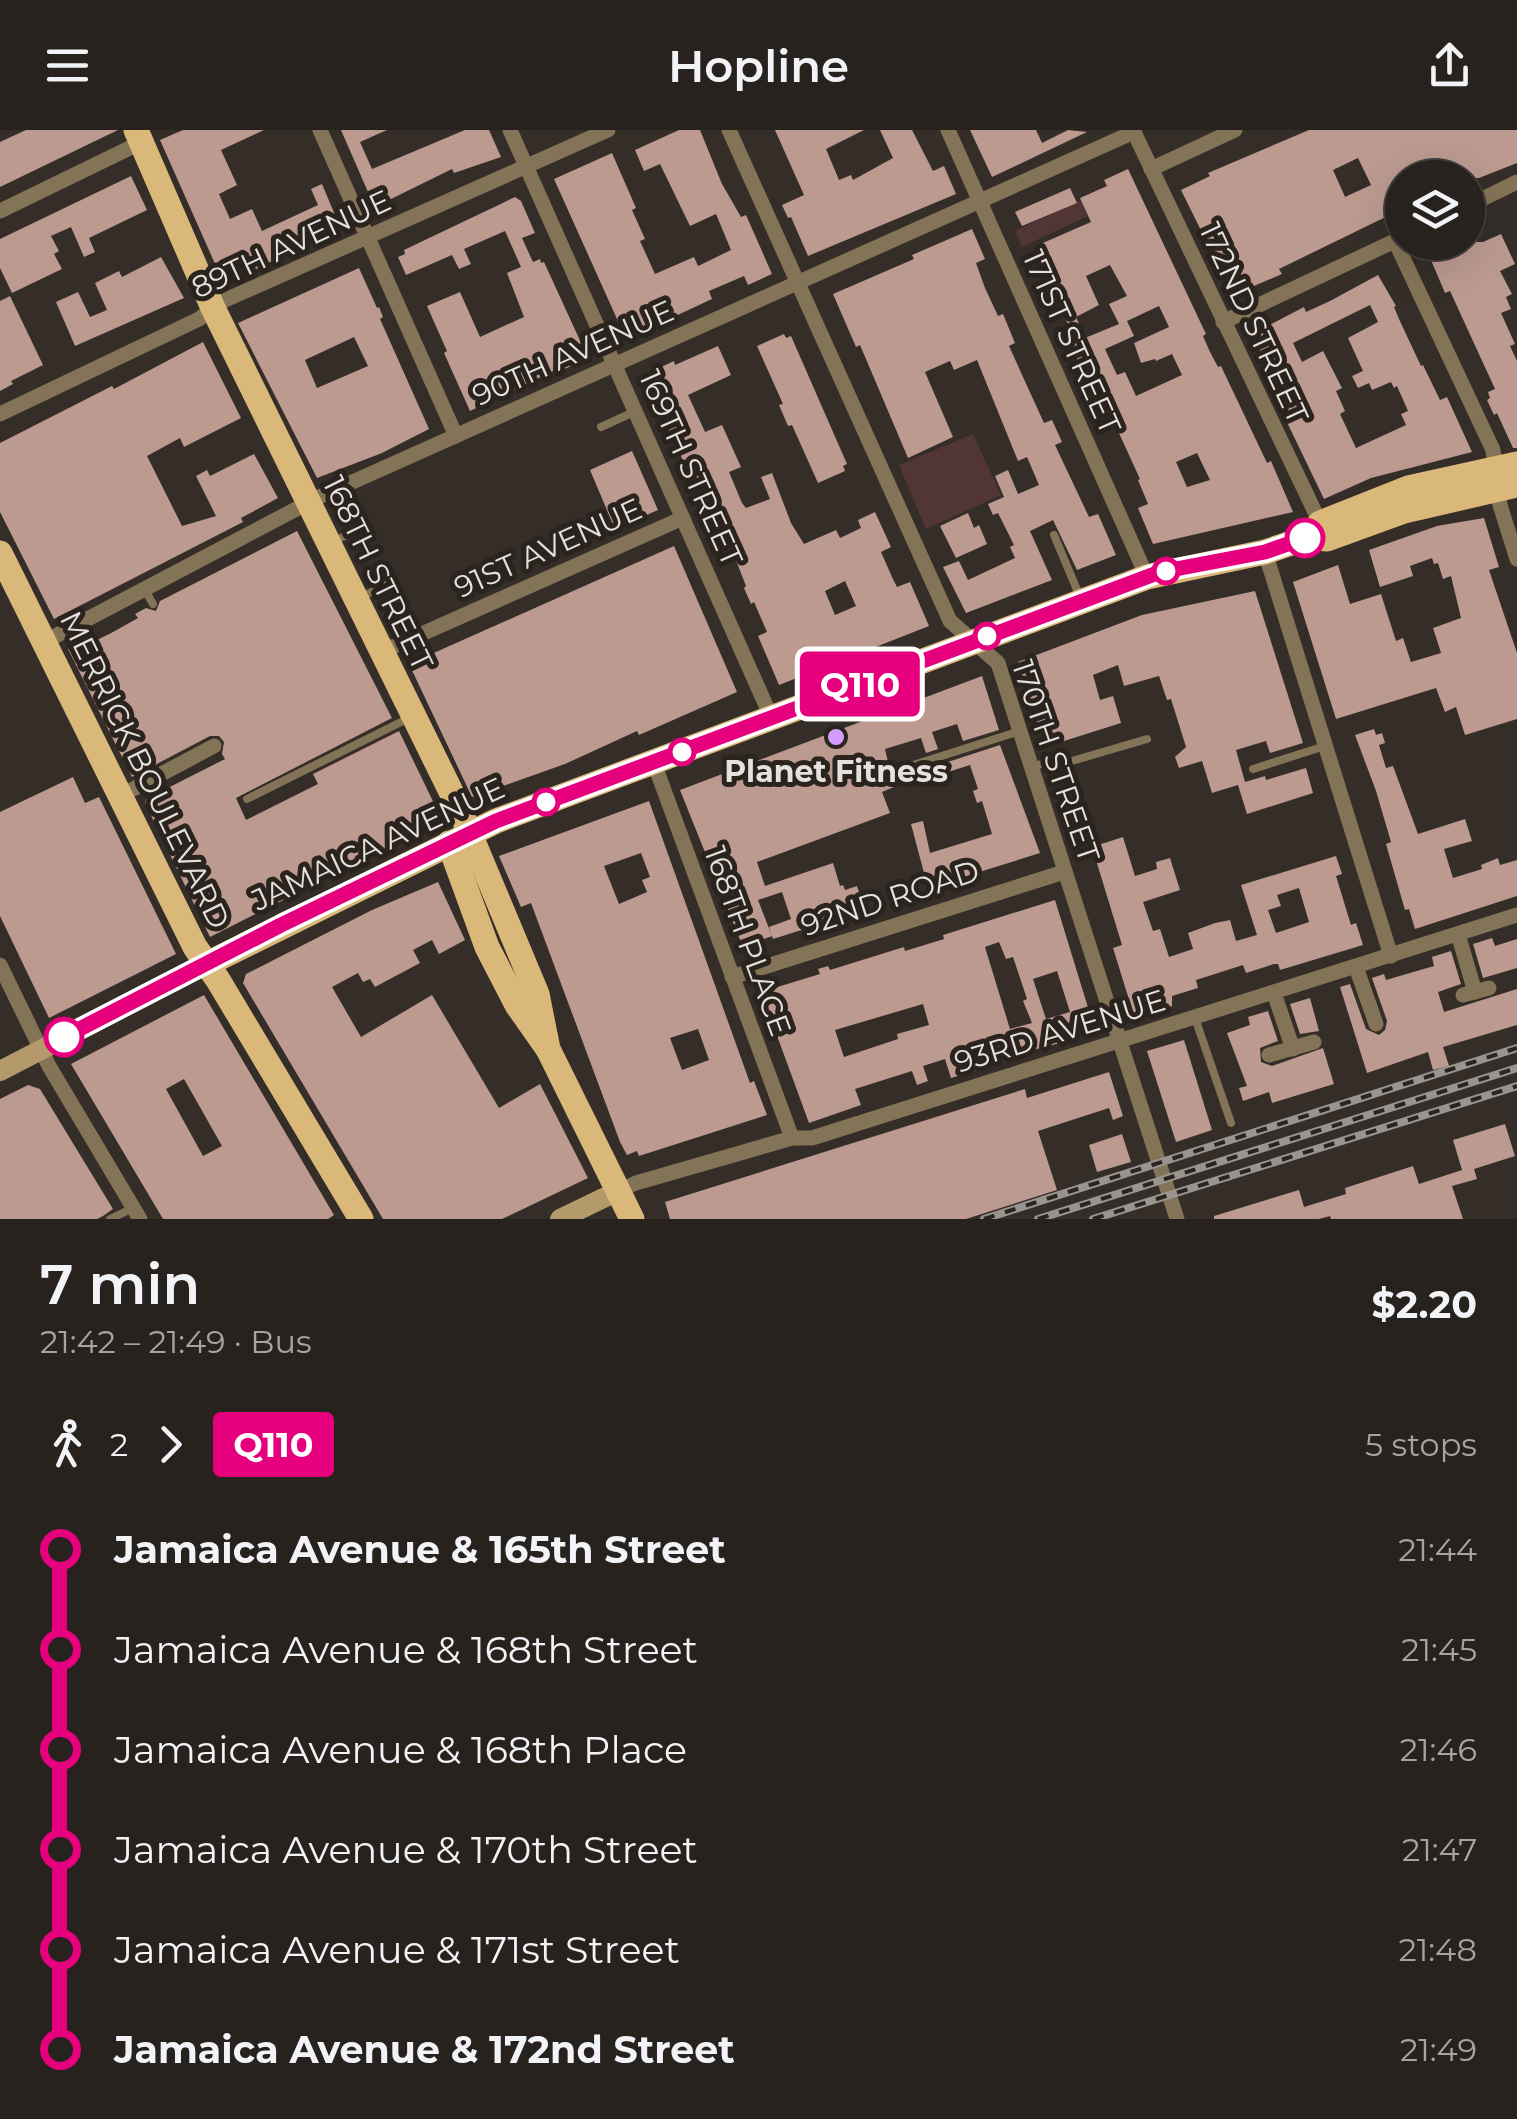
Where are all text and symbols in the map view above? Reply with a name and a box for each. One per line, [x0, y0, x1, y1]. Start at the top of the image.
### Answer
icon: menu [40, 38, 95, 93]
text: Hopline [668, 38, 849, 93]
icon: share [1422, 38, 1477, 93]
map controls [1385, 160, 1485, 260]
button: layers [1385, 160, 1485, 260]
street label: 89TH AVENUE [186, 182, 396, 306]
street label: 172ND STREET [1191, 217, 1317, 430]
street label: 171ST STREET [1015, 244, 1129, 440]
street label: 90TH AVENUE [467, 292, 679, 414]
street label: 169TH STREET [631, 364, 751, 572]
street label: 168TH STREET [315, 470, 441, 677]
street label: 91ST AVENUE [448, 490, 648, 606]
unlabelled marker [1286, 519, 1324, 557]
unlabelled marker [1153, 558, 1179, 584]
street label: MERRICK BOULEVARD [52, 605, 238, 935]
unlabelled marker [974, 623, 1000, 649]
line badge: Q110 [790, 652, 930, 716]
street label: 170TH STREET [1004, 655, 1108, 868]
text: Q110 [820, 663, 900, 706]
marker: Planet Fitness [825, 726, 847, 748]
unlabelled marker [669, 739, 695, 765]
place label: Planet Fitness [724, 753, 948, 790]
street label: JAMAICA AVENUE [245, 769, 510, 919]
unlabelled marker [533, 789, 559, 815]
street label: 168TH PLACE [697, 841, 799, 1041]
street label: 92ND ROAD [796, 852, 984, 944]
street label: 93RD AVENUE [950, 981, 1170, 1081]
unlabelled marker [45, 1018, 83, 1056]
text: 7 min [40, 1251, 200, 1318]
text: $2.20 [1371, 1281, 1477, 1328]
text: 21:42 – 21:49 · Bus [40, 1322, 312, 1361]
icon: walk [40, 1417, 95, 1472]
icon: forward [143, 1417, 198, 1472]
text: Q110 [233, 1423, 314, 1466]
text: 2 [110, 1425, 128, 1464]
text: 5 stops [1365, 1425, 1477, 1464]
text: Jamaica Avenue & 165th Street [114, 1526, 726, 1573]
text: 21:44 [1398, 1530, 1477, 1569]
text: Jamaica Avenue & 168th Street [114, 1626, 698, 1673]
text: 21:45 [1401, 1630, 1477, 1669]
text: Jamaica Avenue & 168th Place [114, 1726, 687, 1773]
text: 21:46 [1400, 1730, 1477, 1769]
text: Jamaica Avenue & 170th Street [114, 1826, 698, 1873]
text: 21:47 [1402, 1830, 1477, 1869]
text: Jamaica Avenue & 171st Street [114, 1926, 680, 1973]
text: 21:48 [1399, 1930, 1477, 1969]
text: Jamaica Avenue & 172nd Street [114, 2026, 735, 2073]
text: 21:49 [1400, 2030, 1477, 2069]

